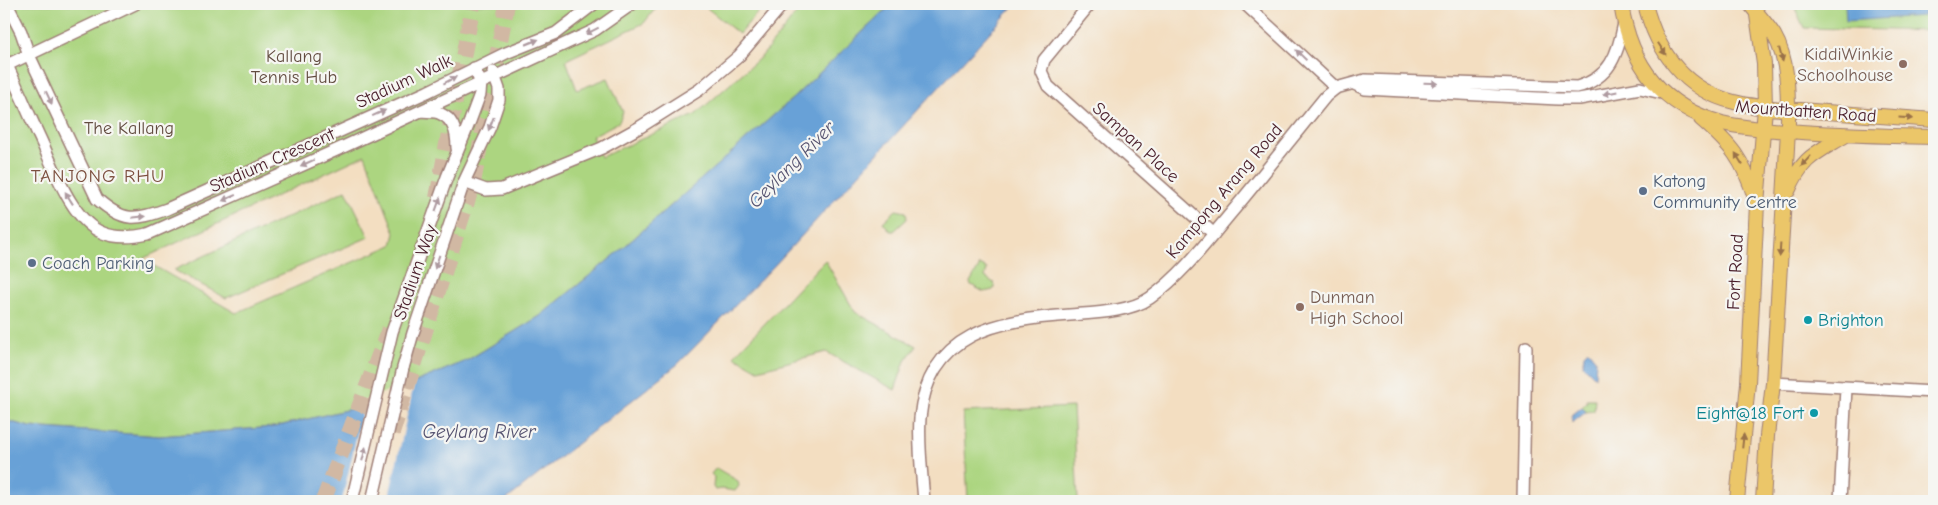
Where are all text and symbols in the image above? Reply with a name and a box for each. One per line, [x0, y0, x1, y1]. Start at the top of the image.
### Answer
one-way arrow [585, 27, 599, 35]
one-way arrow [525, 38, 539, 46]
one-way arrow [1658, 42, 1667, 55]
place label: KiddiWinkie Schoolhouse [1797, 44, 1893, 86]
park label: Kallang Tennis Hub [251, 46, 337, 88]
one-way arrow [1777, 48, 1785, 63]
one-way arrow [1295, 49, 1307, 61]
street label: Stadium Walk [353, 50, 456, 113]
marker: KiddiWinkie Schoolhouse [1897, 58, 1909, 70]
one-way arrow [443, 76, 457, 84]
one-way arrow [1423, 79, 1439, 87]
one-way arrow [1602, 90, 1618, 98]
one-way arrow [45, 91, 53, 105]
street label: Mountbatten Road [1735, 96, 1877, 127]
street label: Sampan Place [1088, 98, 1184, 187]
one-way arrow [372, 109, 386, 117]
one-way arrow [1898, 114, 1914, 122]
water label: Geylang River [744, 116, 840, 212]
one-way arrow [487, 117, 495, 132]
park label: The Kallang [84, 118, 174, 139]
street label: Kampong Arang Road [1162, 120, 1287, 263]
street label: Stadium Crescent [206, 123, 339, 197]
one-way arrow [1734, 152, 1744, 165]
one-way arrow [1801, 154, 1812, 167]
one-way arrow [300, 160, 314, 168]
district label: TANJONG RHU [31, 165, 165, 187]
place label: Katong Community Centre [1653, 171, 1797, 213]
marker: Katong Community Centre [1637, 185, 1649, 197]
one-way arrow [65, 191, 74, 205]
one-way arrow [222, 195, 236, 203]
one-way arrow [434, 196, 442, 211]
one-way arrow [131, 213, 147, 221]
street label: Stadium Way [389, 221, 442, 323]
street label: Fort Road [1723, 233, 1748, 311]
one-way arrow [1776, 243, 1784, 259]
place label: Coach Parking [42, 253, 154, 274]
one-way arrow [433, 254, 440, 269]
marker: Coach Parking [26, 257, 38, 269]
place label: Dunman High School [1310, 287, 1404, 329]
marker: Dunman High School [1294, 301, 1306, 313]
place label: Brighton [1818, 310, 1884, 331]
marker: Brighton [1802, 314, 1814, 326]
place label: Eight@18 Fort [1696, 403, 1805, 424]
marker: Eight@18 Fort [1808, 407, 1820, 419]
water label: Geylang River [422, 421, 537, 443]
one-way arrow [1739, 433, 1747, 449]
one-way arrow [360, 446, 368, 461]

